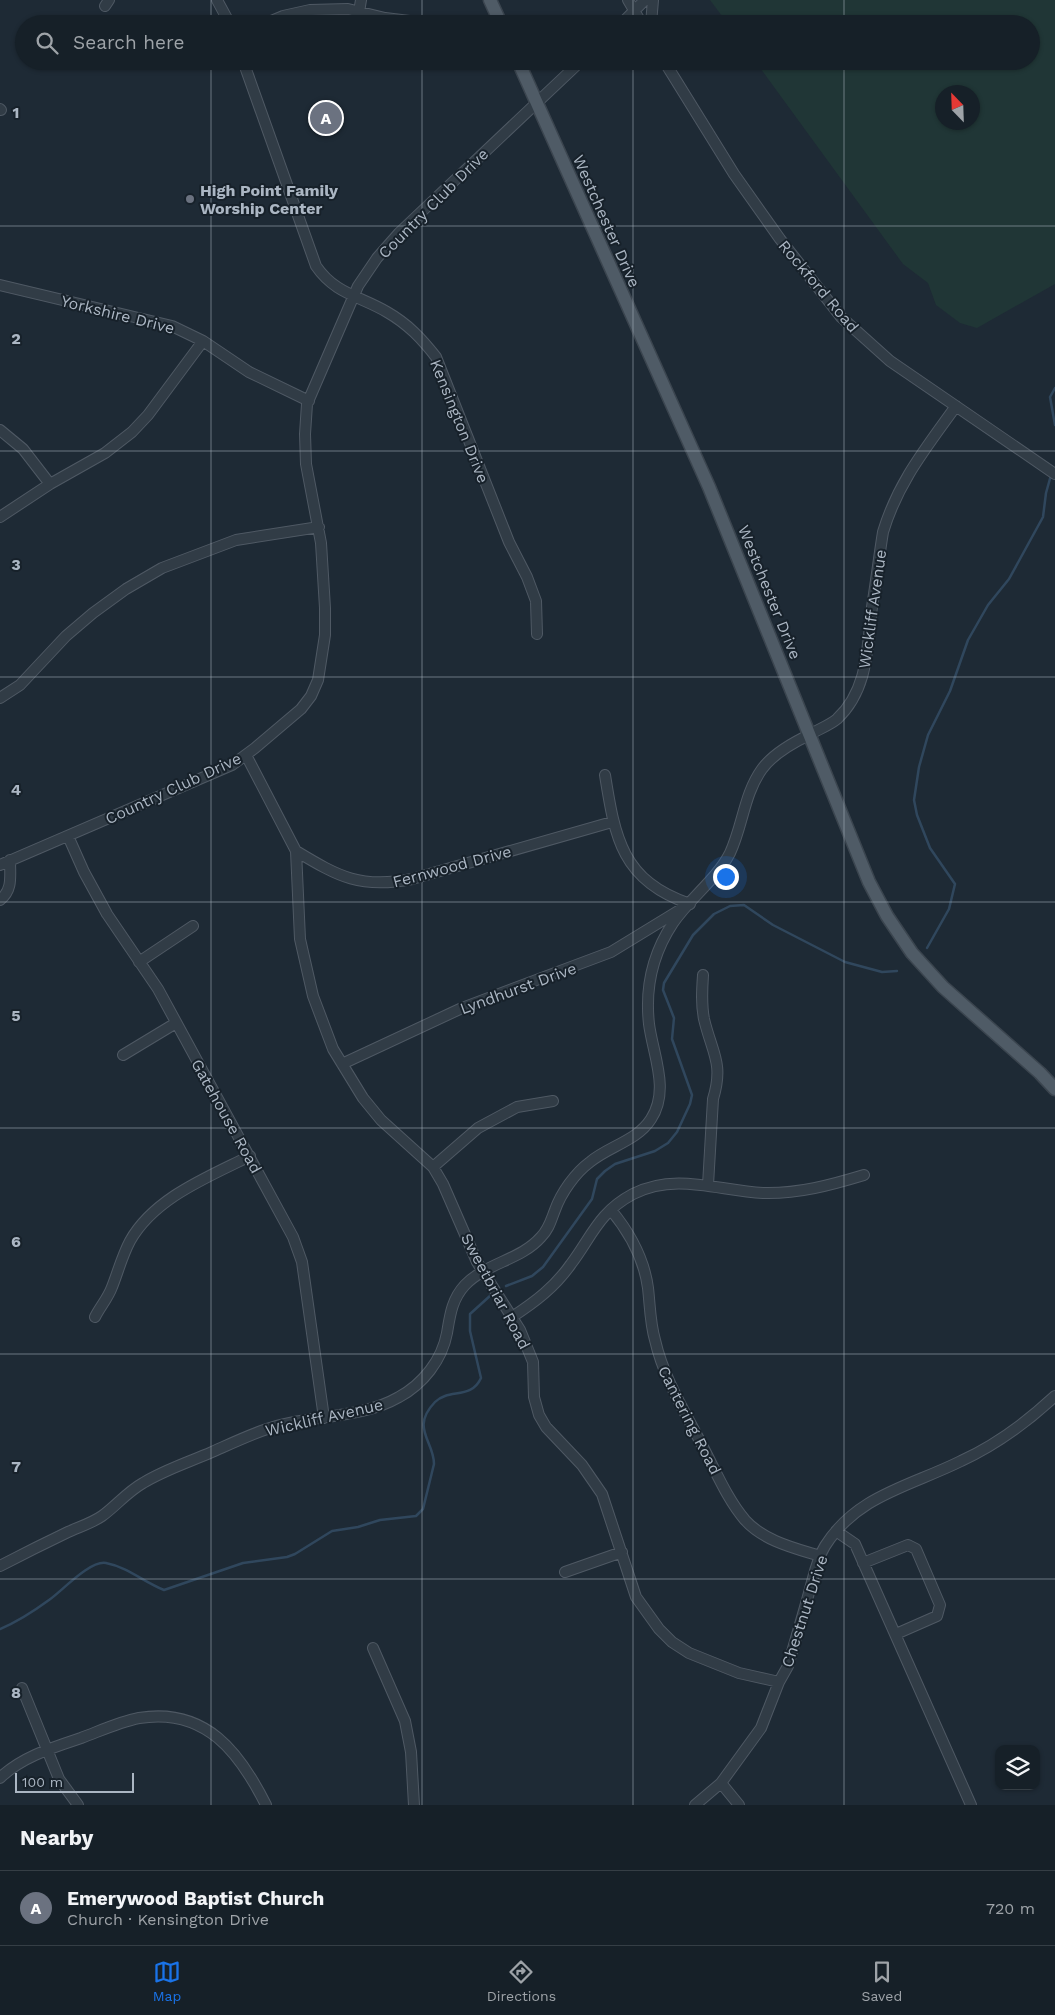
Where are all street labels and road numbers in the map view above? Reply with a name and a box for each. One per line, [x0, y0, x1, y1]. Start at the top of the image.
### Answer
street label: Country Club Drive [374, 144, 492, 262]
street label: Westchester Drive [569, 152, 644, 290]
street label: Rockford Road [775, 236, 863, 336]
street label: Yorkshire Drive [59, 291, 177, 338]
street label: Kensington Drive [426, 357, 493, 486]
street label: Westchester Drive [734, 522, 805, 662]
street label: Wickliff Avenue [855, 548, 890, 670]
street label: Country Club Drive [102, 749, 244, 828]
street label: Fernwood Drive [391, 842, 514, 891]
street label: Lyndhurst Drive [457, 959, 579, 1018]
street label: Gatehouse Road [187, 1056, 266, 1177]
street label: Sweetbriar Road [457, 1230, 534, 1353]
street label: Cantering Road [654, 1363, 725, 1478]
street label: Wickliff Avenue [263, 1395, 385, 1440]
street label: Chestnut Drive [777, 1553, 832, 1670]

